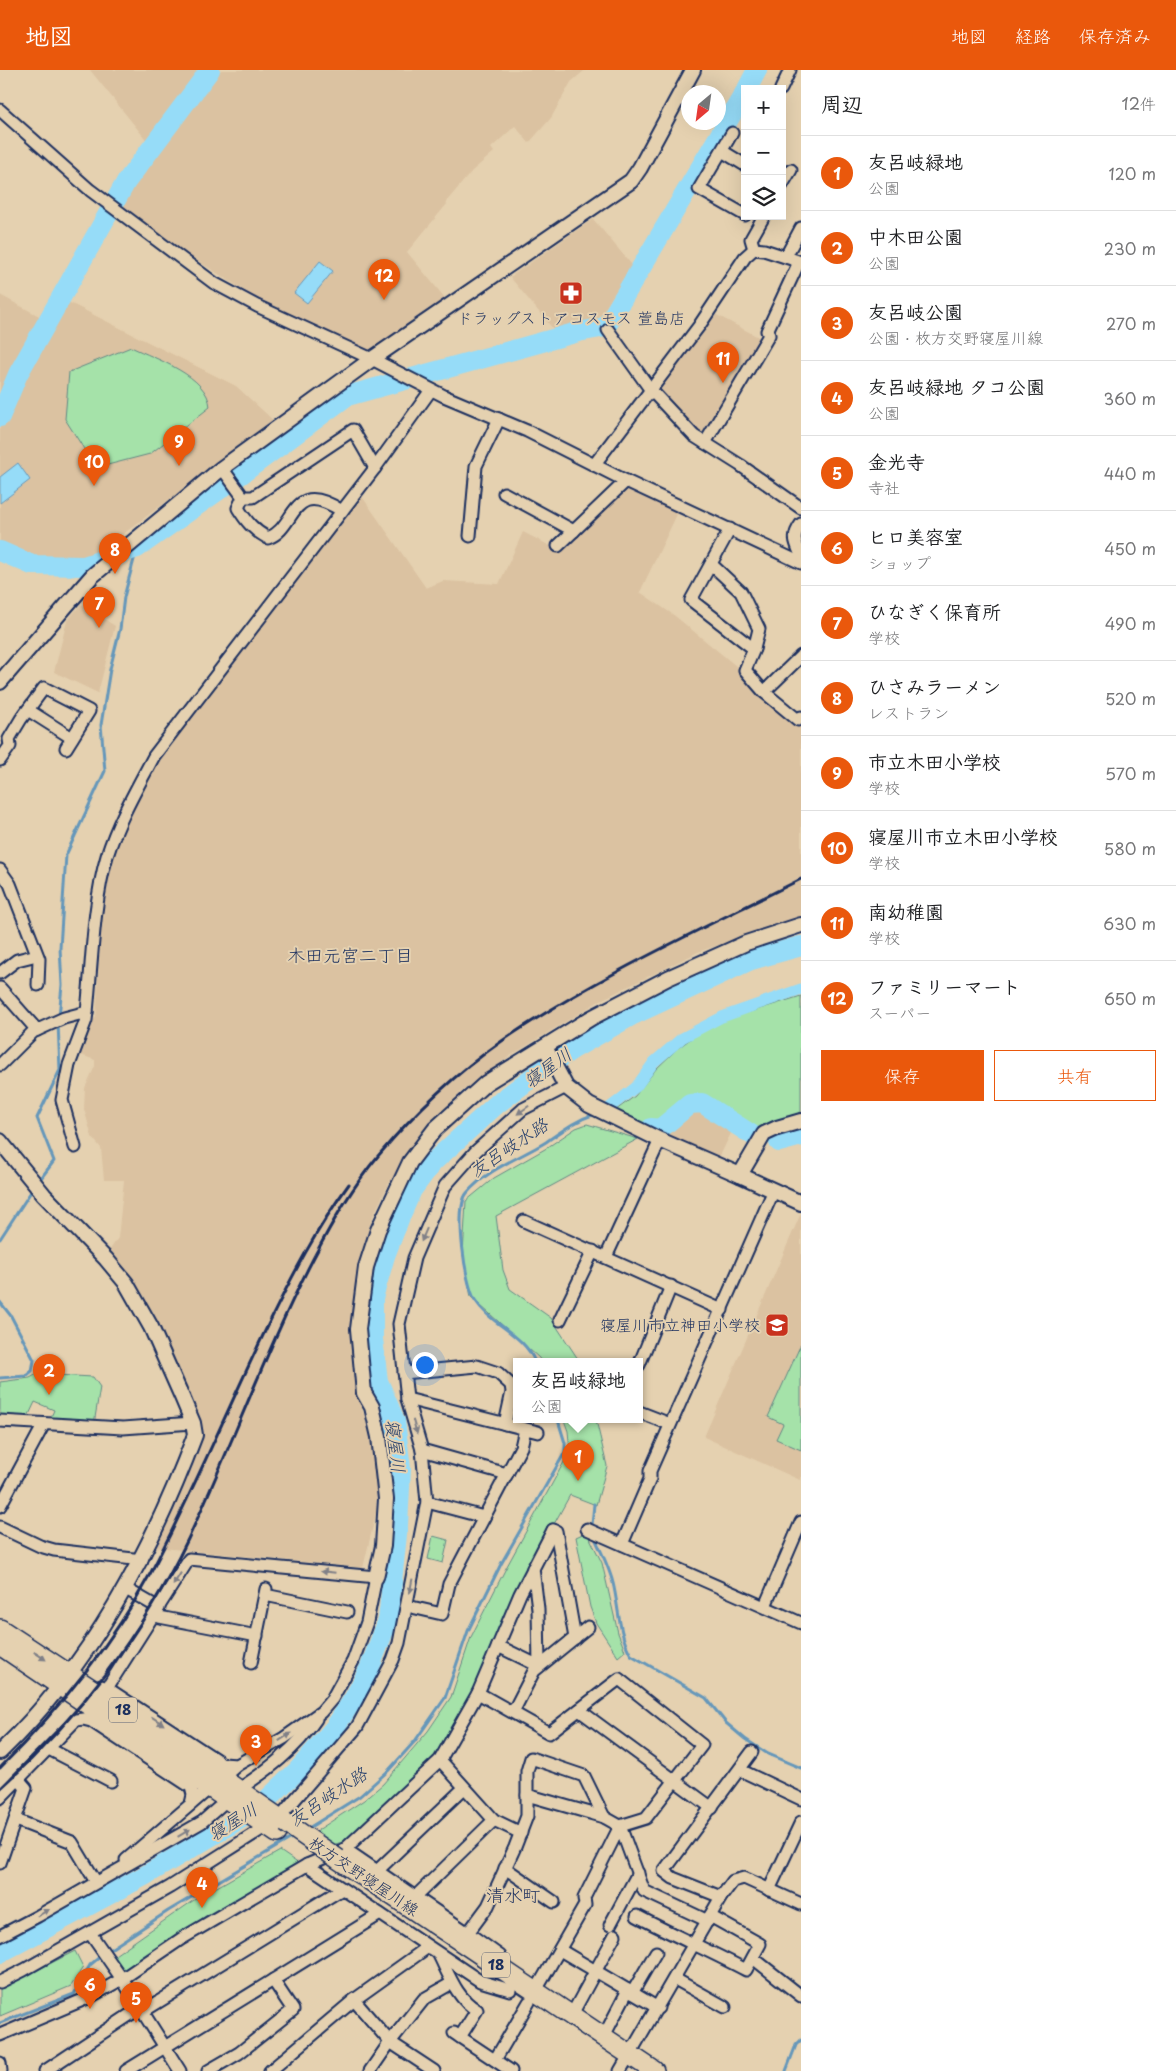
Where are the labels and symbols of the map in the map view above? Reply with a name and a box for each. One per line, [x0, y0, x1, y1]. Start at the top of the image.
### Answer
north arrow [681, 85, 726, 130]
pin: 12 [368, 259, 400, 300]
pharmacy icon: ドラッグストアコスモス 萱島店 [558, 280, 584, 306]
place label: ドラッグストアコスモス 萱島店 [457, 305, 685, 329]
pin: 11 [707, 342, 739, 383]
pin: 9 [163, 425, 195, 466]
pin: 10 [78, 445, 110, 486]
pin: 8 [99, 533, 131, 574]
pin: 7 [83, 587, 115, 628]
district label: 木田元宮二丁目 [287, 941, 413, 968]
water label: 寝屋川 [517, 1040, 577, 1094]
one-way arrow [517, 1105, 530, 1115]
water label: 友呂岐水路 [463, 1110, 554, 1183]
one-way arrow [419, 1228, 427, 1242]
place label: 寝屋川市立神田小学校 [600, 1312, 760, 1336]
school or university icon: 寝屋川市立神田小学校 [764, 1312, 790, 1338]
your location [412, 1352, 438, 1378]
pin: 2 [33, 1354, 65, 1395]
water label: 寝屋川 [380, 1417, 413, 1474]
one-way arrow [412, 1419, 420, 1434]
pin: 1 [562, 1440, 594, 1481]
one-way arrow [320, 1568, 336, 1576]
one-way arrow [172, 1572, 182, 1585]
one-way arrow [406, 1579, 414, 1595]
one-way arrow [34, 1651, 47, 1661]
road number: 18 [109, 1698, 137, 1722]
one-way arrow [151, 1716, 165, 1726]
pin: 3 [240, 1725, 272, 1766]
one-way arrow [278, 1732, 291, 1742]
water label: 友呂岐水路 [282, 1759, 373, 1832]
water label: 寝屋川 [202, 1795, 262, 1846]
one-way arrow [178, 1828, 191, 1837]
street label: 枚方交野寝屋川線 [305, 1829, 424, 1921]
pin: 4 [186, 1867, 218, 1908]
district label: 清水町 [486, 1881, 540, 1908]
one-way arrow [37, 1909, 50, 1918]
road number: 18 [482, 1952, 510, 1978]
pin: 6 [74, 1968, 106, 2009]
pin: 5 [120, 1982, 152, 2023]

